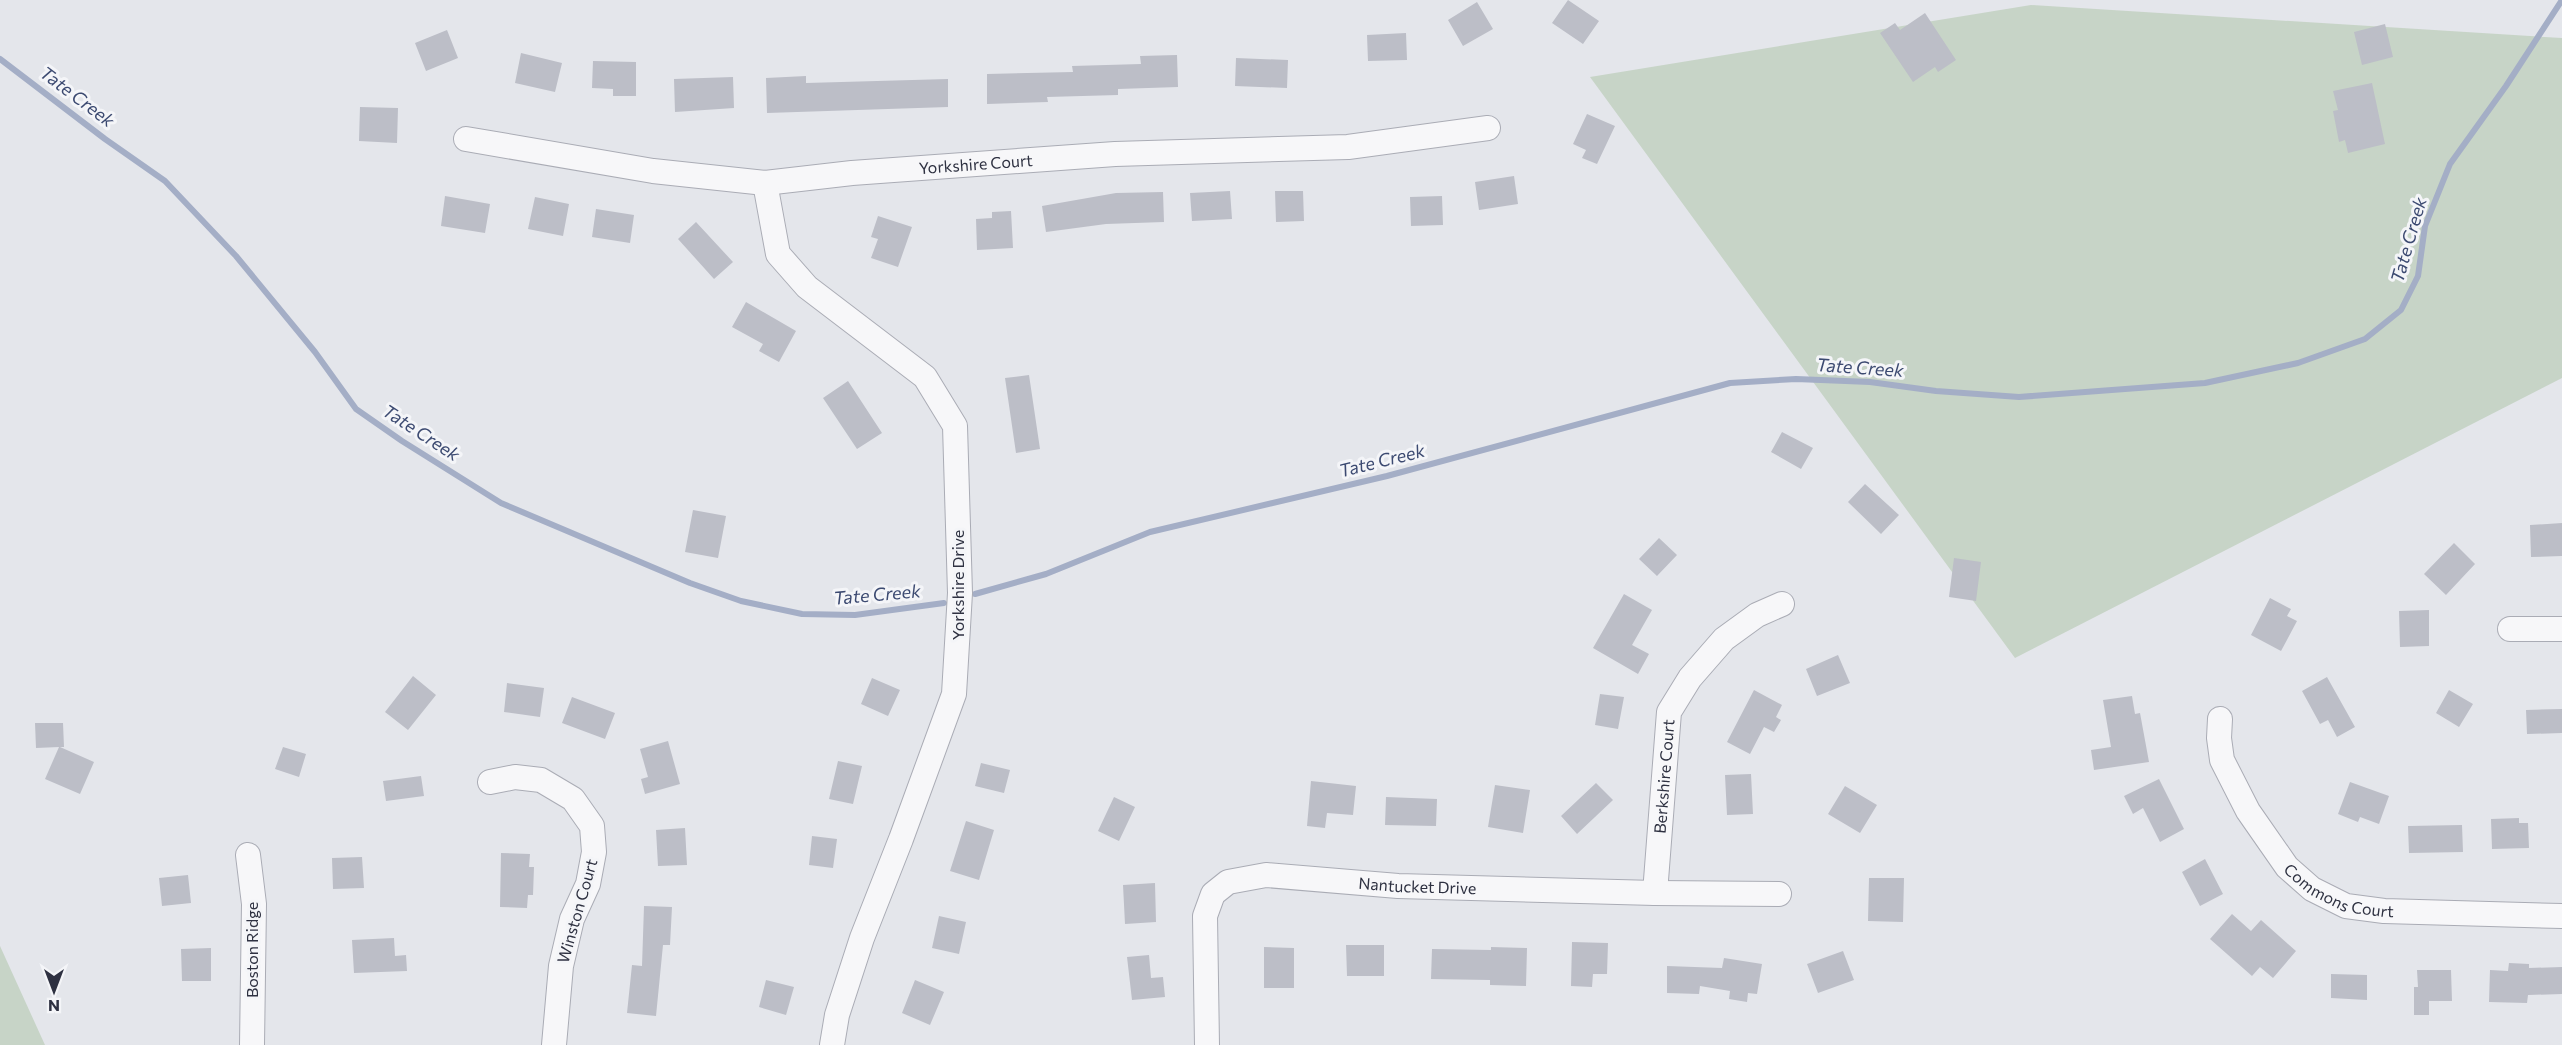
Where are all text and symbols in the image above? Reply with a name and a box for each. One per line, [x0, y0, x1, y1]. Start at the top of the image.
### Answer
water label: Tate Creek [36, 61, 120, 132]
street label: Yorkshire Court [918, 150, 1034, 177]
water label: Tate Creek [2385, 193, 2431, 285]
water label: Tate Creek [1816, 353, 1906, 381]
water label: Tate Creek [379, 399, 465, 466]
water label: Tate Creek [1337, 438, 1428, 481]
street label: Yorkshire Drive [948, 530, 967, 640]
water label: Tate Creek [832, 579, 923, 609]
street label: Berkshire Court [1650, 718, 1677, 834]
street label: Winston Court [553, 856, 601, 965]
street label: Commons Court [2281, 859, 2394, 920]
street label: Nantucket Drive [1358, 873, 1477, 897]
street label: Boston Ridge [242, 902, 261, 998]
north arrow [24, 961, 84, 1021]
text: N [48, 997, 60, 1016]

